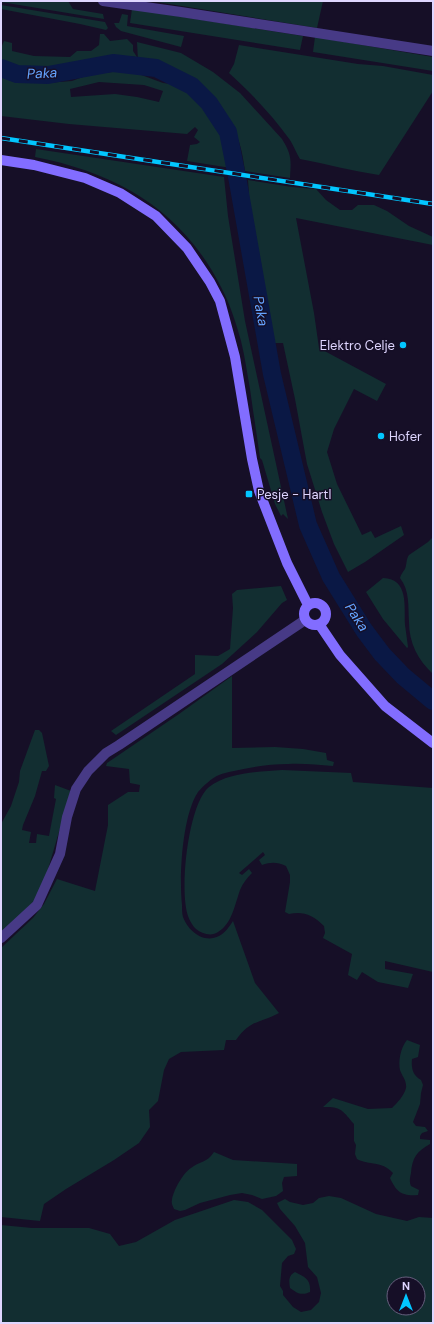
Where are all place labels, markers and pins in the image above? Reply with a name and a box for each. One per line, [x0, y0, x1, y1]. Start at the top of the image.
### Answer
place label: Elektro Celje [320, 337, 395, 354]
marker: Elektro Celje [398, 340, 408, 350]
place label: Hofer [389, 428, 422, 445]
marker: Hofer [376, 431, 386, 441]
place label: Pesje - Hartl [257, 486, 331, 503]
marker: Pesje - Hartl [244, 489, 254, 499]

